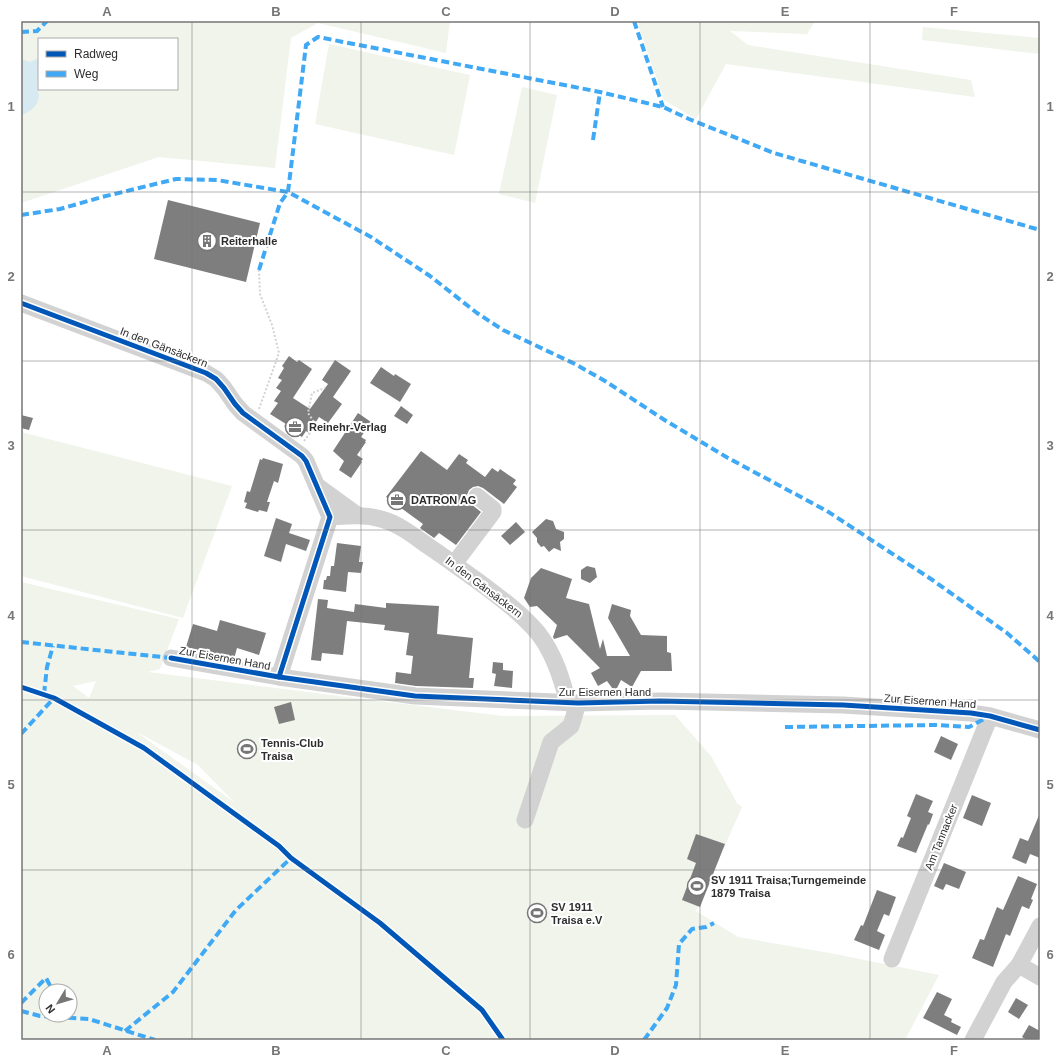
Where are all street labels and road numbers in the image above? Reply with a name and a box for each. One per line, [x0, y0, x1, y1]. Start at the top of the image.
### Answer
street label: In den Gänsäckern [118, 325, 210, 369]
street label: In den Gänsäckern [443, 554, 525, 620]
street label: Zur Eisernen Hand [178, 644, 272, 672]
street label: Zur Eisernen Hand [559, 686, 651, 698]
street label: Zur Eisernen Hand [884, 692, 976, 710]
street label: Am Tannacker [922, 802, 960, 872]

